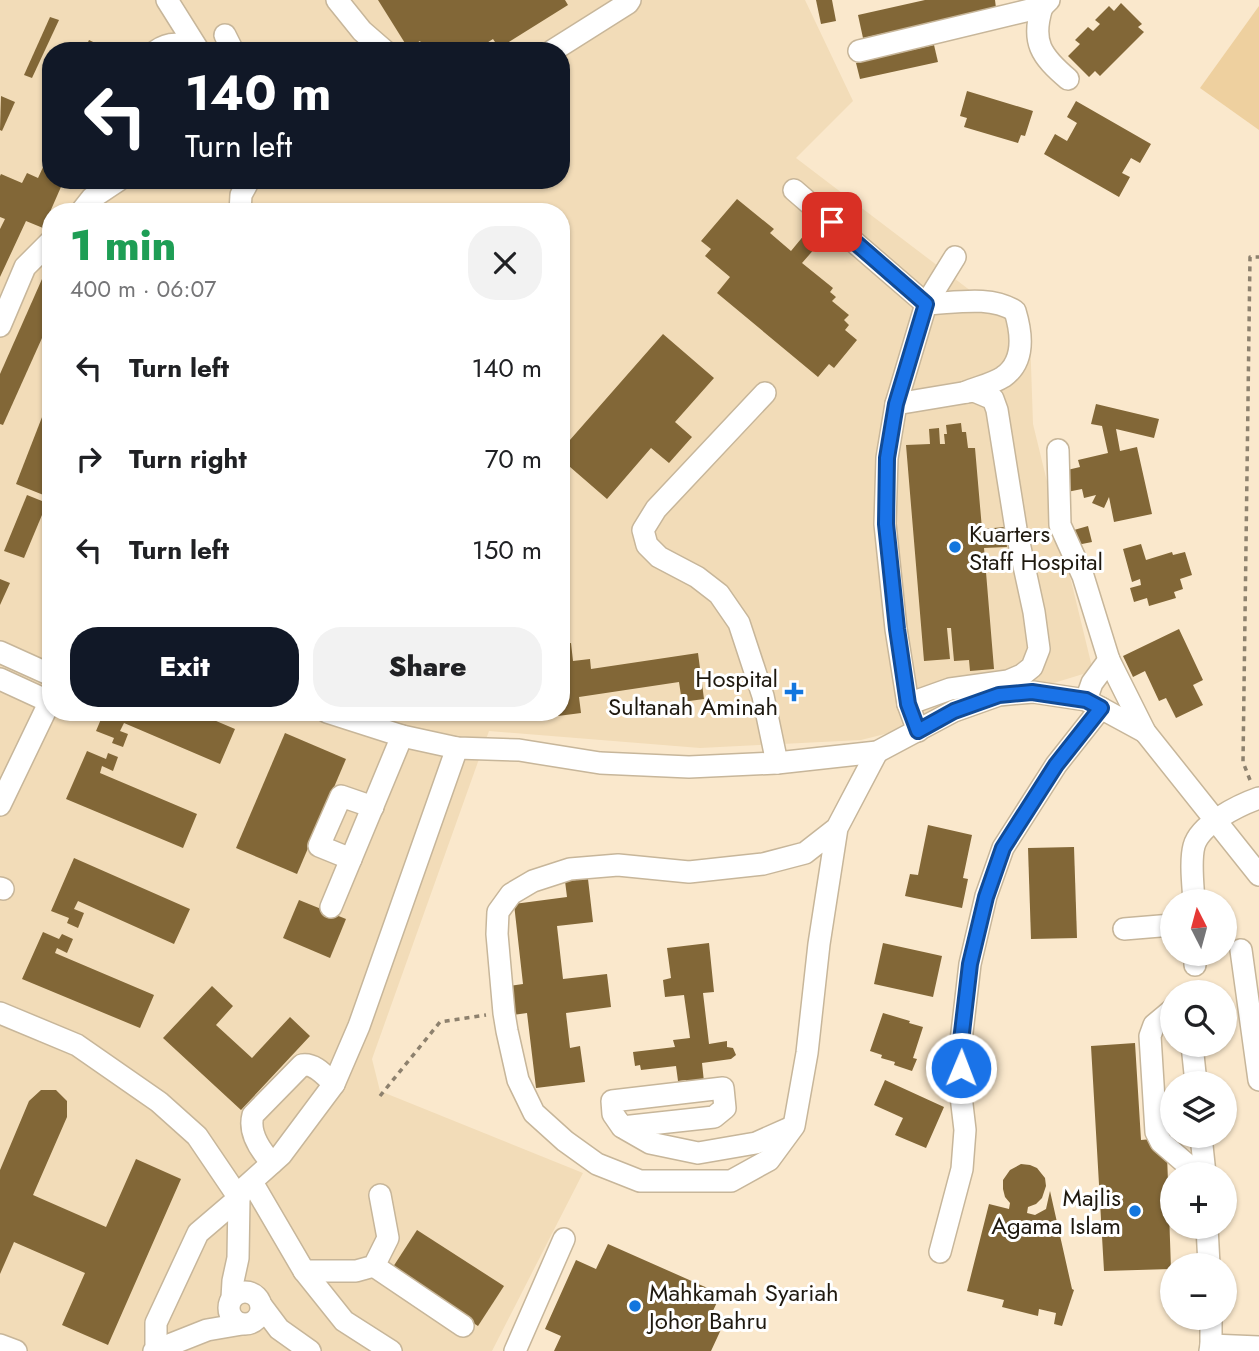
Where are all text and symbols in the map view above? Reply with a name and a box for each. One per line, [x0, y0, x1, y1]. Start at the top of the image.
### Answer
text: 140 m [185, 58, 331, 128]
icon: left [70, 70, 161, 161]
text: Turn left [185, 123, 292, 169]
pin [802, 192, 862, 252]
icon: arrive [813, 203, 851, 241]
text: 1 min [70, 215, 176, 276]
button: close [468, 226, 542, 300]
text: 400 m · 06:07 [70, 272, 216, 306]
icon: left [70, 349, 108, 387]
text: Turn left [129, 349, 229, 387]
text: 140 m [471, 349, 542, 387]
icon: right [70, 440, 108, 478]
text: Turn right [129, 440, 247, 478]
text: 70 m [485, 440, 542, 478]
place label: Kuarters Staff Hospital [969, 516, 1103, 579]
icon: left [70, 531, 108, 569]
text: Turn left [129, 531, 229, 569]
text: 150 m [472, 531, 542, 569]
marker: Kuarters Staff Hospital [947, 539, 963, 555]
button: Exit [70, 627, 299, 707]
button: Share [313, 627, 542, 707]
place label: Hospital Sultanah Aminah [608, 661, 778, 724]
marker: Hospital Sultanah Aminah [784, 682, 804, 702]
north arrow [1160, 889, 1237, 966]
map controls [1160, 889, 1237, 1330]
button: search [1160, 980, 1237, 1057]
position arrow [924, 1031, 998, 1105]
button: layers [1160, 1071, 1237, 1148]
button: + [1160, 1162, 1237, 1239]
place label: Majlis Agama Islam [991, 1180, 1121, 1243]
marker: Majlis Agama Islam [1127, 1203, 1143, 1219]
button: − [1160, 1253, 1237, 1330]
place label: Mahkamah Syariah Johor Bahru [646, 1275, 839, 1338]
marker: Mahkamah Syariah Johor Bahru [627, 1298, 643, 1314]

